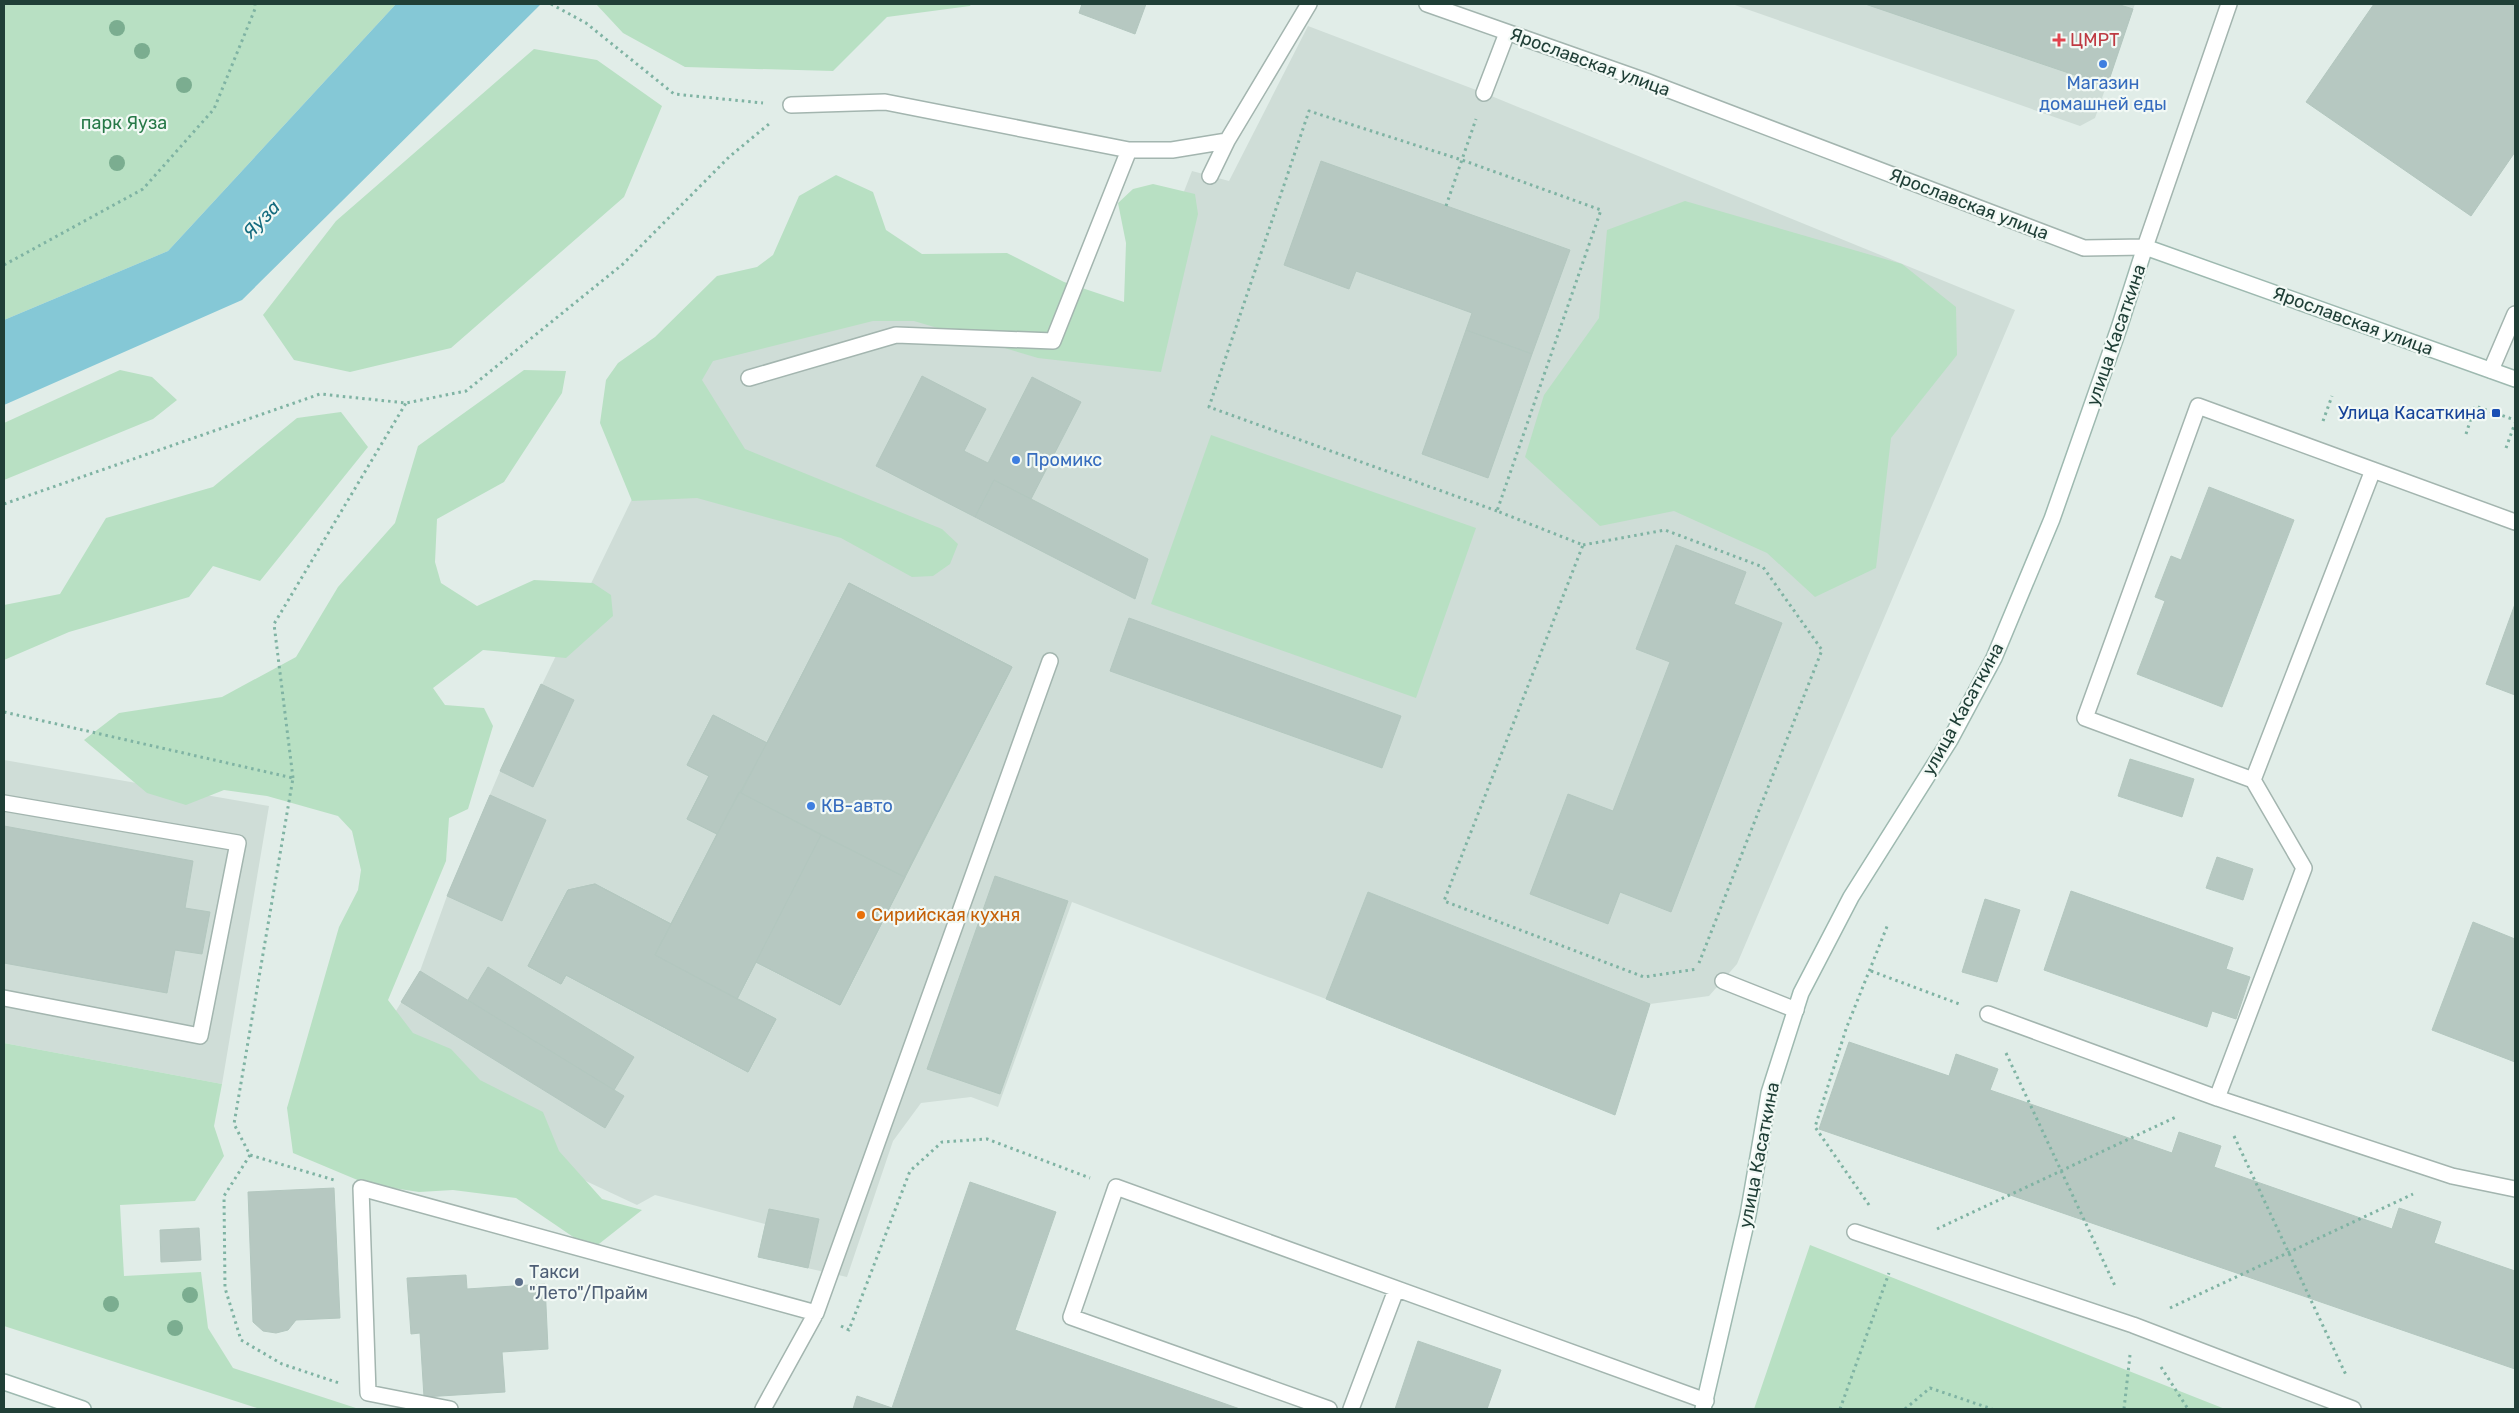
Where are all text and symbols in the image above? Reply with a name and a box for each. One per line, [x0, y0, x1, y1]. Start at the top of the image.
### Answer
street label: Ярославская улица [1507, 23, 1673, 101]
place label: ЦМРТ [2070, 29, 2119, 51]
marker: ЦМРТ [2052, 33, 2066, 47]
marker: Магазин домашней еды [2097, 58, 2109, 70]
place label: Магазин домашней еды [2039, 72, 2167, 115]
park label: парк Яуза [81, 112, 167, 134]
street label: Ярославская улица [1886, 163, 2052, 245]
water label: Яуза [238, 195, 285, 243]
street label: улица Касаткина [2081, 261, 2151, 409]
street label: Ярославская улица [2270, 282, 2436, 360]
place label: Улица Касаткина [2338, 402, 2486, 424]
marker: Улица Касаткина [2490, 407, 2502, 419]
place label: Промикс [1026, 449, 1102, 471]
marker: Промикс [1010, 454, 1022, 466]
street label: улица Касаткина [1917, 639, 2009, 779]
place label: КВ-авто [821, 795, 893, 817]
marker: КВ-авто [805, 800, 817, 812]
place label: Сирийская кухня [871, 904, 1020, 926]
marker: Сирийская кухня [855, 909, 867, 921]
street label: улица Касаткина [1734, 1080, 1784, 1230]
place label: Такси "Лето"/Прайм [529, 1261, 648, 1304]
marker: Такси "Лето"/Прайм [513, 1276, 525, 1288]

